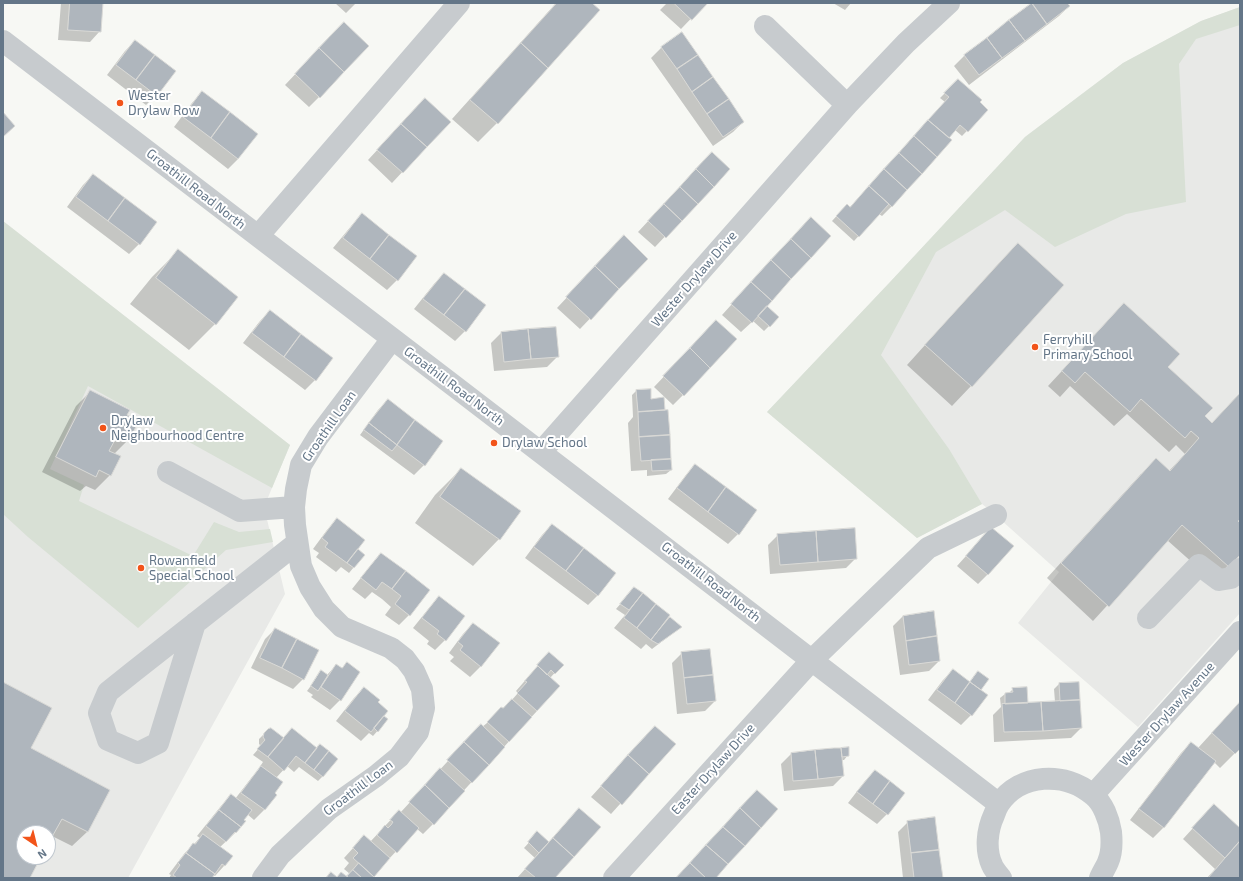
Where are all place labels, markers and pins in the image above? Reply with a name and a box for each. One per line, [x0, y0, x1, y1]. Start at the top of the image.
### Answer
place label: Wester Drylaw Row [128, 88, 199, 119]
marker: Wester Drylaw Row [115, 98, 125, 108]
place label: Ferryhill Primary School [1043, 332, 1132, 363]
marker: Ferryhill Primary School [1030, 342, 1040, 352]
place label: Drylaw Neighbourhood Centre [111, 413, 244, 444]
marker: Drylaw Neighbourhood Centre [98, 423, 108, 433]
place label: Drylaw School [502, 435, 587, 451]
marker: Drylaw School [489, 438, 499, 448]
place label: Rowanfield Special School [149, 553, 234, 584]
marker: Rowanfield Special School [136, 563, 146, 573]

